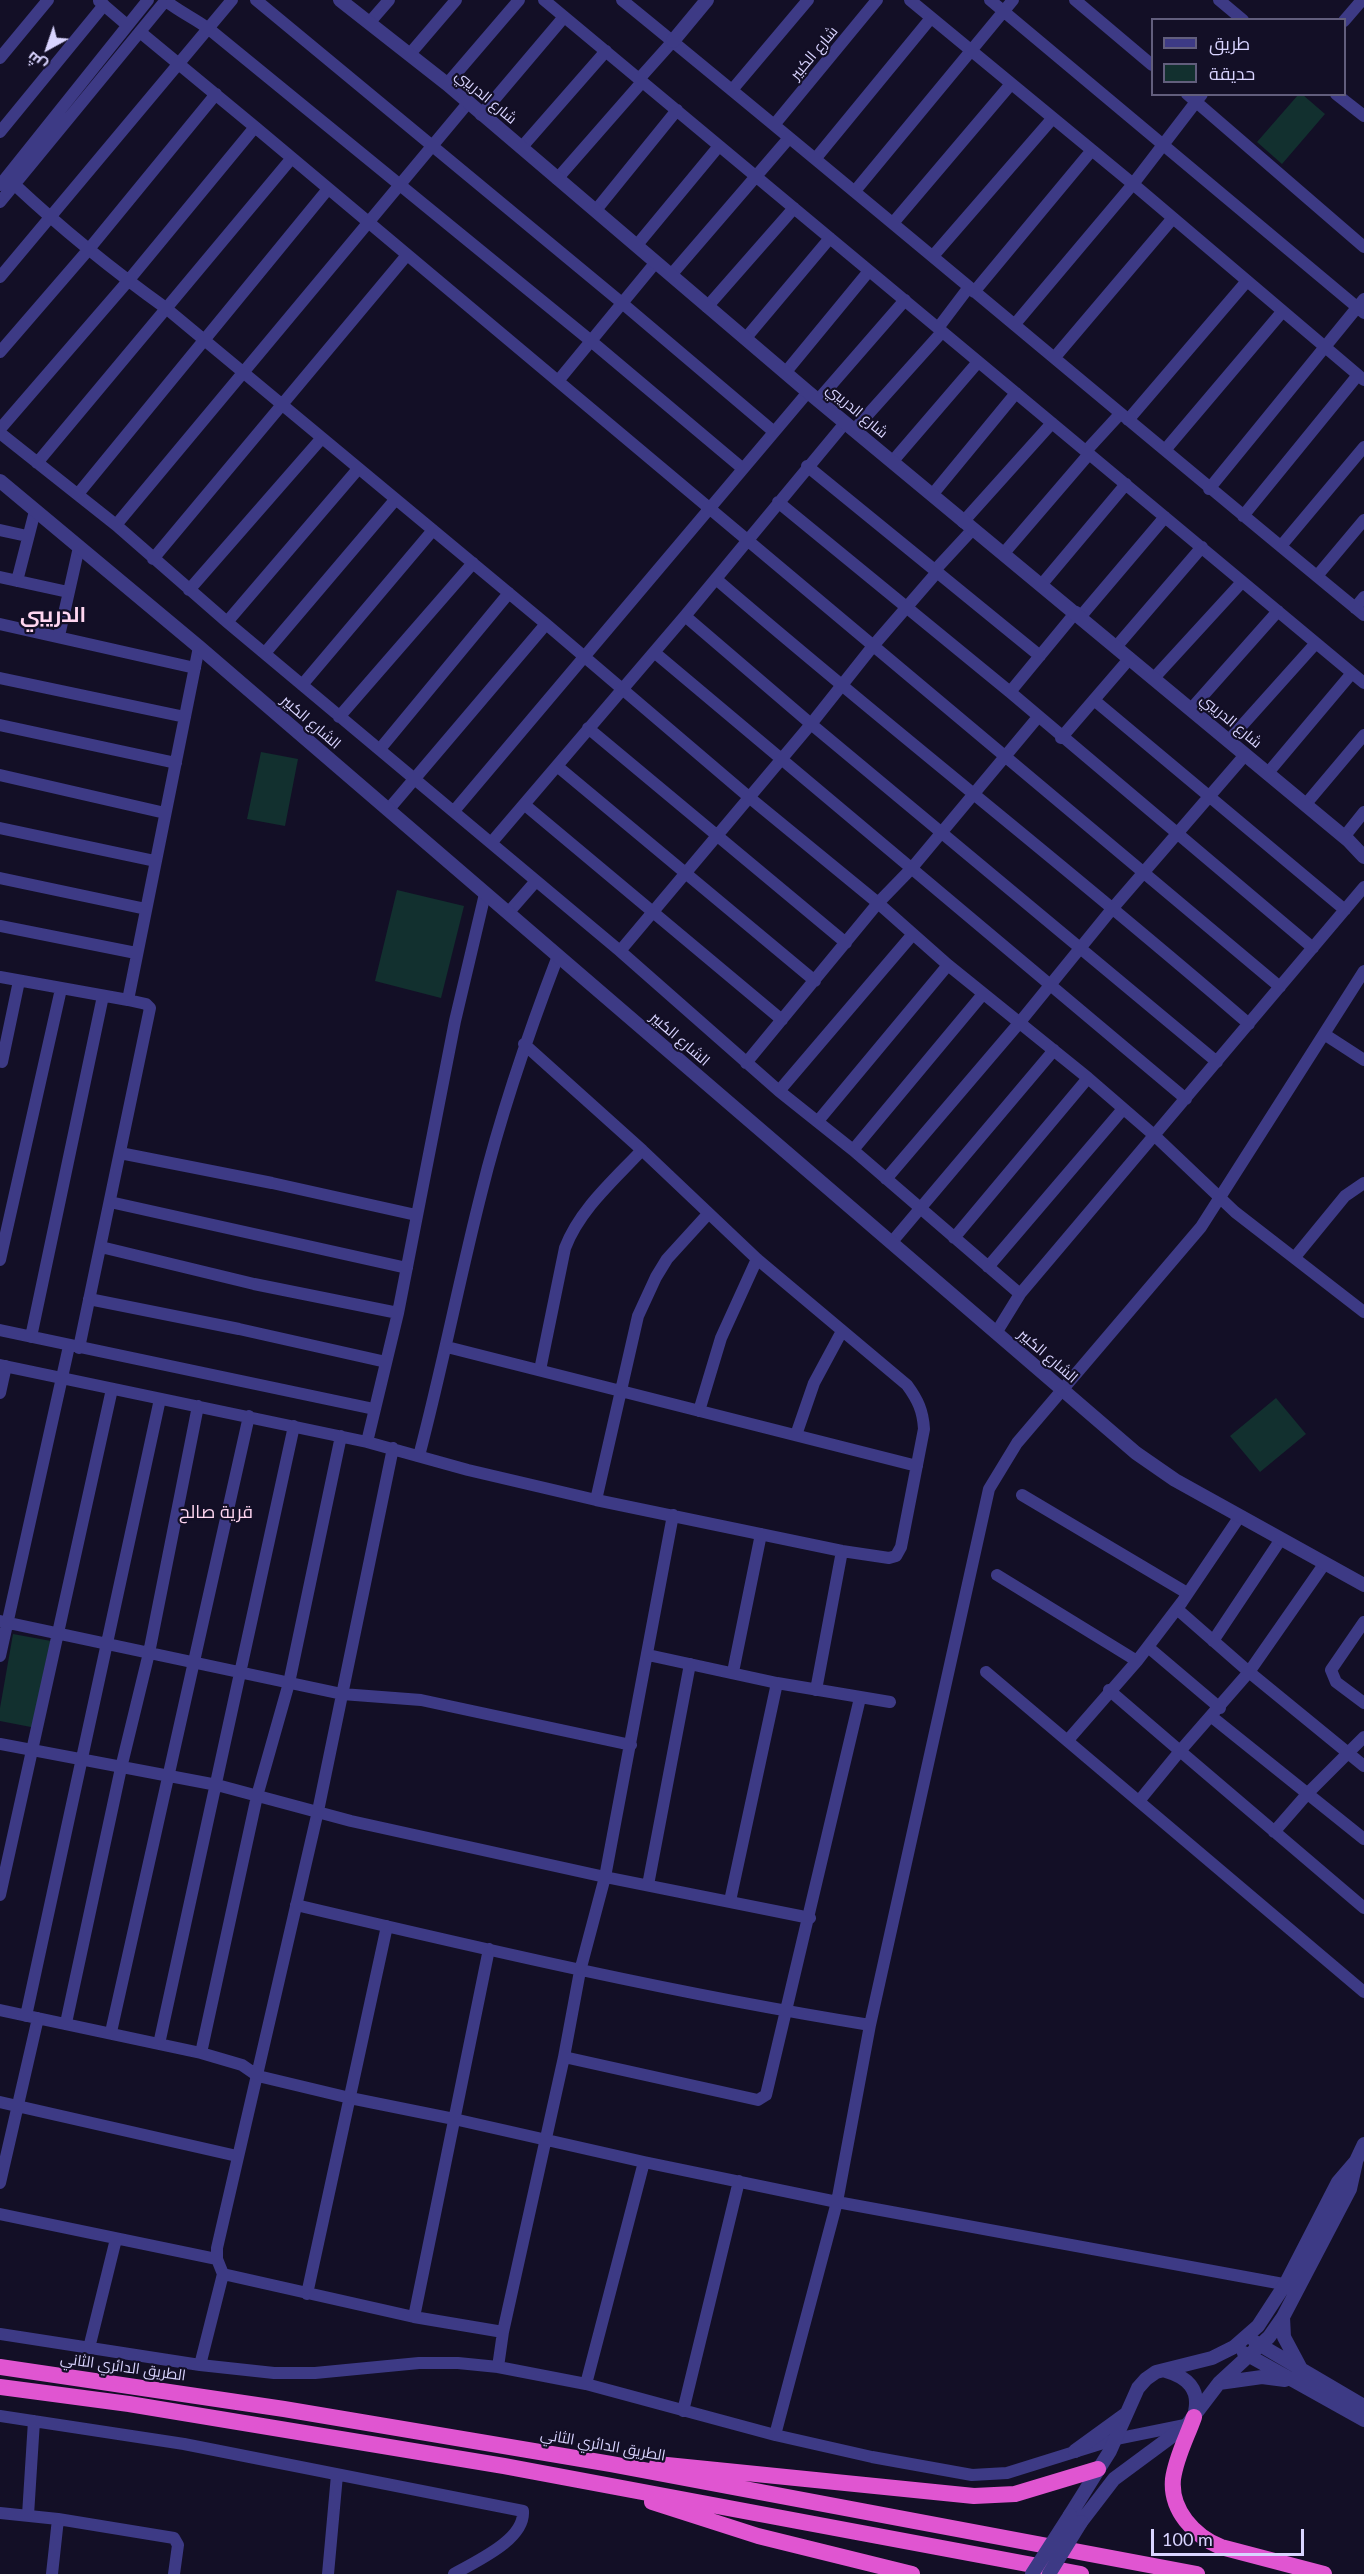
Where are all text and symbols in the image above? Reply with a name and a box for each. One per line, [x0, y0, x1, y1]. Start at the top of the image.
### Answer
north arrow [18, 18, 78, 78]
legend [1151, 18, 1346, 96]
street label: شارع الكبير [786, 23, 842, 83]
text: طريق [1209, 32, 1250, 54]
text: ش [22, 48, 50, 76]
text: حديقة [1209, 62, 1255, 84]
street label: شارع الدريبي [452, 66, 520, 128]
street label: شارع الدريبي [823, 380, 891, 442]
district label: الدريبي [20, 602, 86, 628]
street label: شارع الدريبي [1197, 690, 1265, 752]
street label: الشارع الكبير [278, 691, 344, 753]
street label: الشارع الكبير [647, 1008, 713, 1070]
street label: الشارع الكبير [1015, 1325, 1081, 1387]
district label: قرية صالح [179, 1501, 253, 1523]
street label: الطريق الدائري الثاني [59, 2349, 187, 2385]
street label: الطريق الدائري الثاني [539, 2425, 667, 2465]
scale bar [1154, 2517, 1307, 2555]
text: 100 m [1162, 2528, 1213, 2550]

